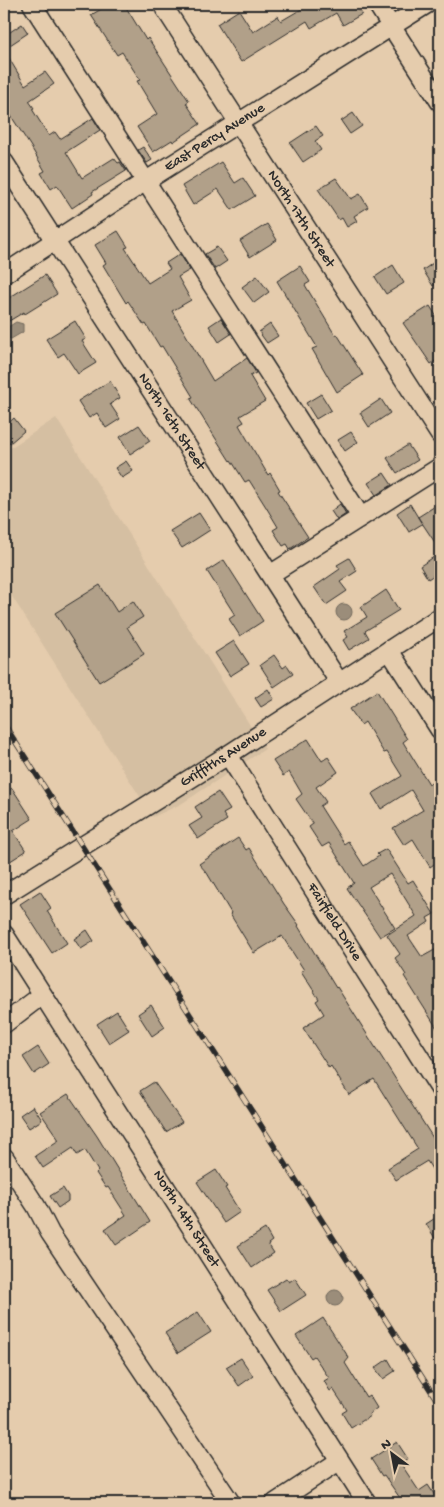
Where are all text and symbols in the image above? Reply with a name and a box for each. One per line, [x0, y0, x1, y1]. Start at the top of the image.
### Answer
street label: East Percy Avenue [161, 99, 269, 176]
street label: North 17th Street [263, 167, 340, 273]
street label: North 16th Street [133, 370, 210, 475]
street label: Griffiths Avenue [177, 723, 270, 792]
street label: Fairfield Drive [302, 879, 366, 965]
street label: North 14th Street [148, 1167, 224, 1272]
north arrow [366, 1430, 416, 1480]
text: N [378, 1435, 395, 1455]

